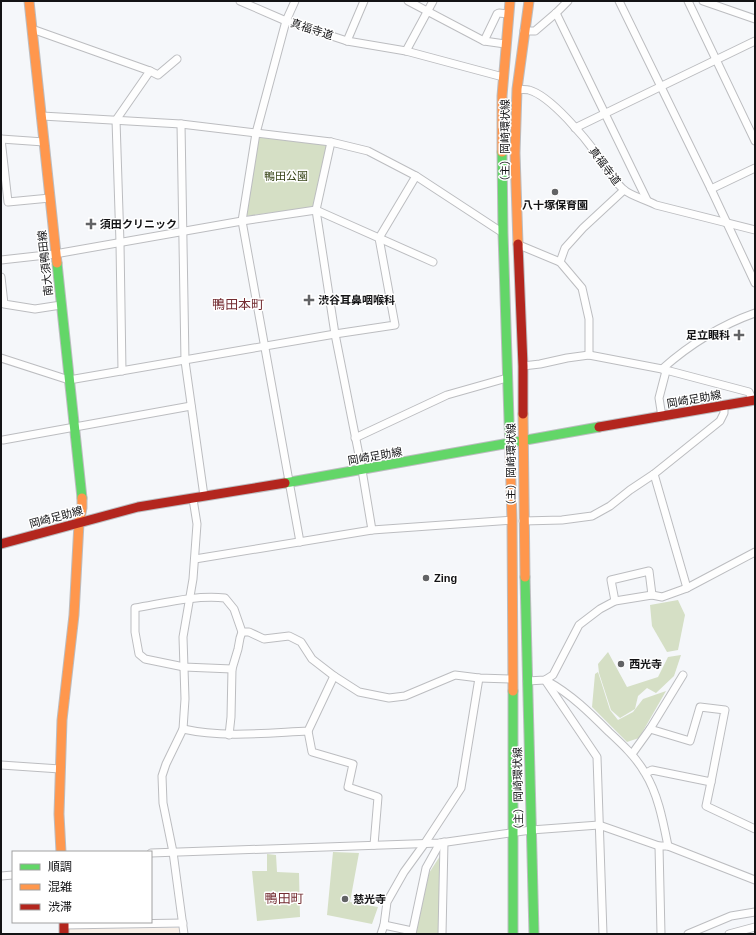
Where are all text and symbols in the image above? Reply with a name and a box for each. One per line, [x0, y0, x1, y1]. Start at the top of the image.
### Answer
street label: 真福寺道 [289, 16, 335, 42]
street label: （主）岡崎環状線 [499, 99, 511, 187]
street label: 真福寺道 [587, 145, 623, 187]
park label: 鴨田公園 [264, 170, 308, 182]
marker: 八十塚保育園 [550, 187, 560, 197]
place label: 八十塚保育園 [522, 199, 588, 211]
marker: 須田クリニック [85, 218, 97, 230]
place label: 須田クリニック [100, 218, 177, 230]
street label: 南大須鴨田線 [36, 230, 54, 296]
marker: 渋谷耳鼻咽喉科 [303, 294, 315, 306]
place label: 渋谷耳鼻咽喉科 [318, 294, 395, 306]
district label: 鴨田本町 [212, 297, 264, 312]
place label: 足立眼科 [686, 329, 730, 341]
marker: 足立眼科 [733, 329, 745, 341]
street label: 岡崎足助線 [666, 388, 722, 410]
street label: （主）岡崎環状線 [505, 423, 517, 511]
street label: 岡崎足助線 [347, 445, 403, 467]
street label: 岡崎足助線 [28, 504, 84, 530]
place label: Zing [434, 572, 457, 584]
marker: Zing [421, 573, 431, 583]
place label: 西光寺 [629, 658, 662, 670]
marker: 西光寺 [616, 659, 626, 669]
street label: （主）岡崎環状線 [511, 747, 525, 835]
legend [12, 851, 152, 923]
text: 順調 [48, 860, 72, 874]
text: 混雑 [48, 880, 72, 894]
district label: 鴨田町 [264, 891, 304, 906]
place label: 慈光寺 [353, 893, 386, 905]
marker: 慈光寺 [340, 894, 350, 904]
text: 渋滞 [48, 900, 72, 914]

